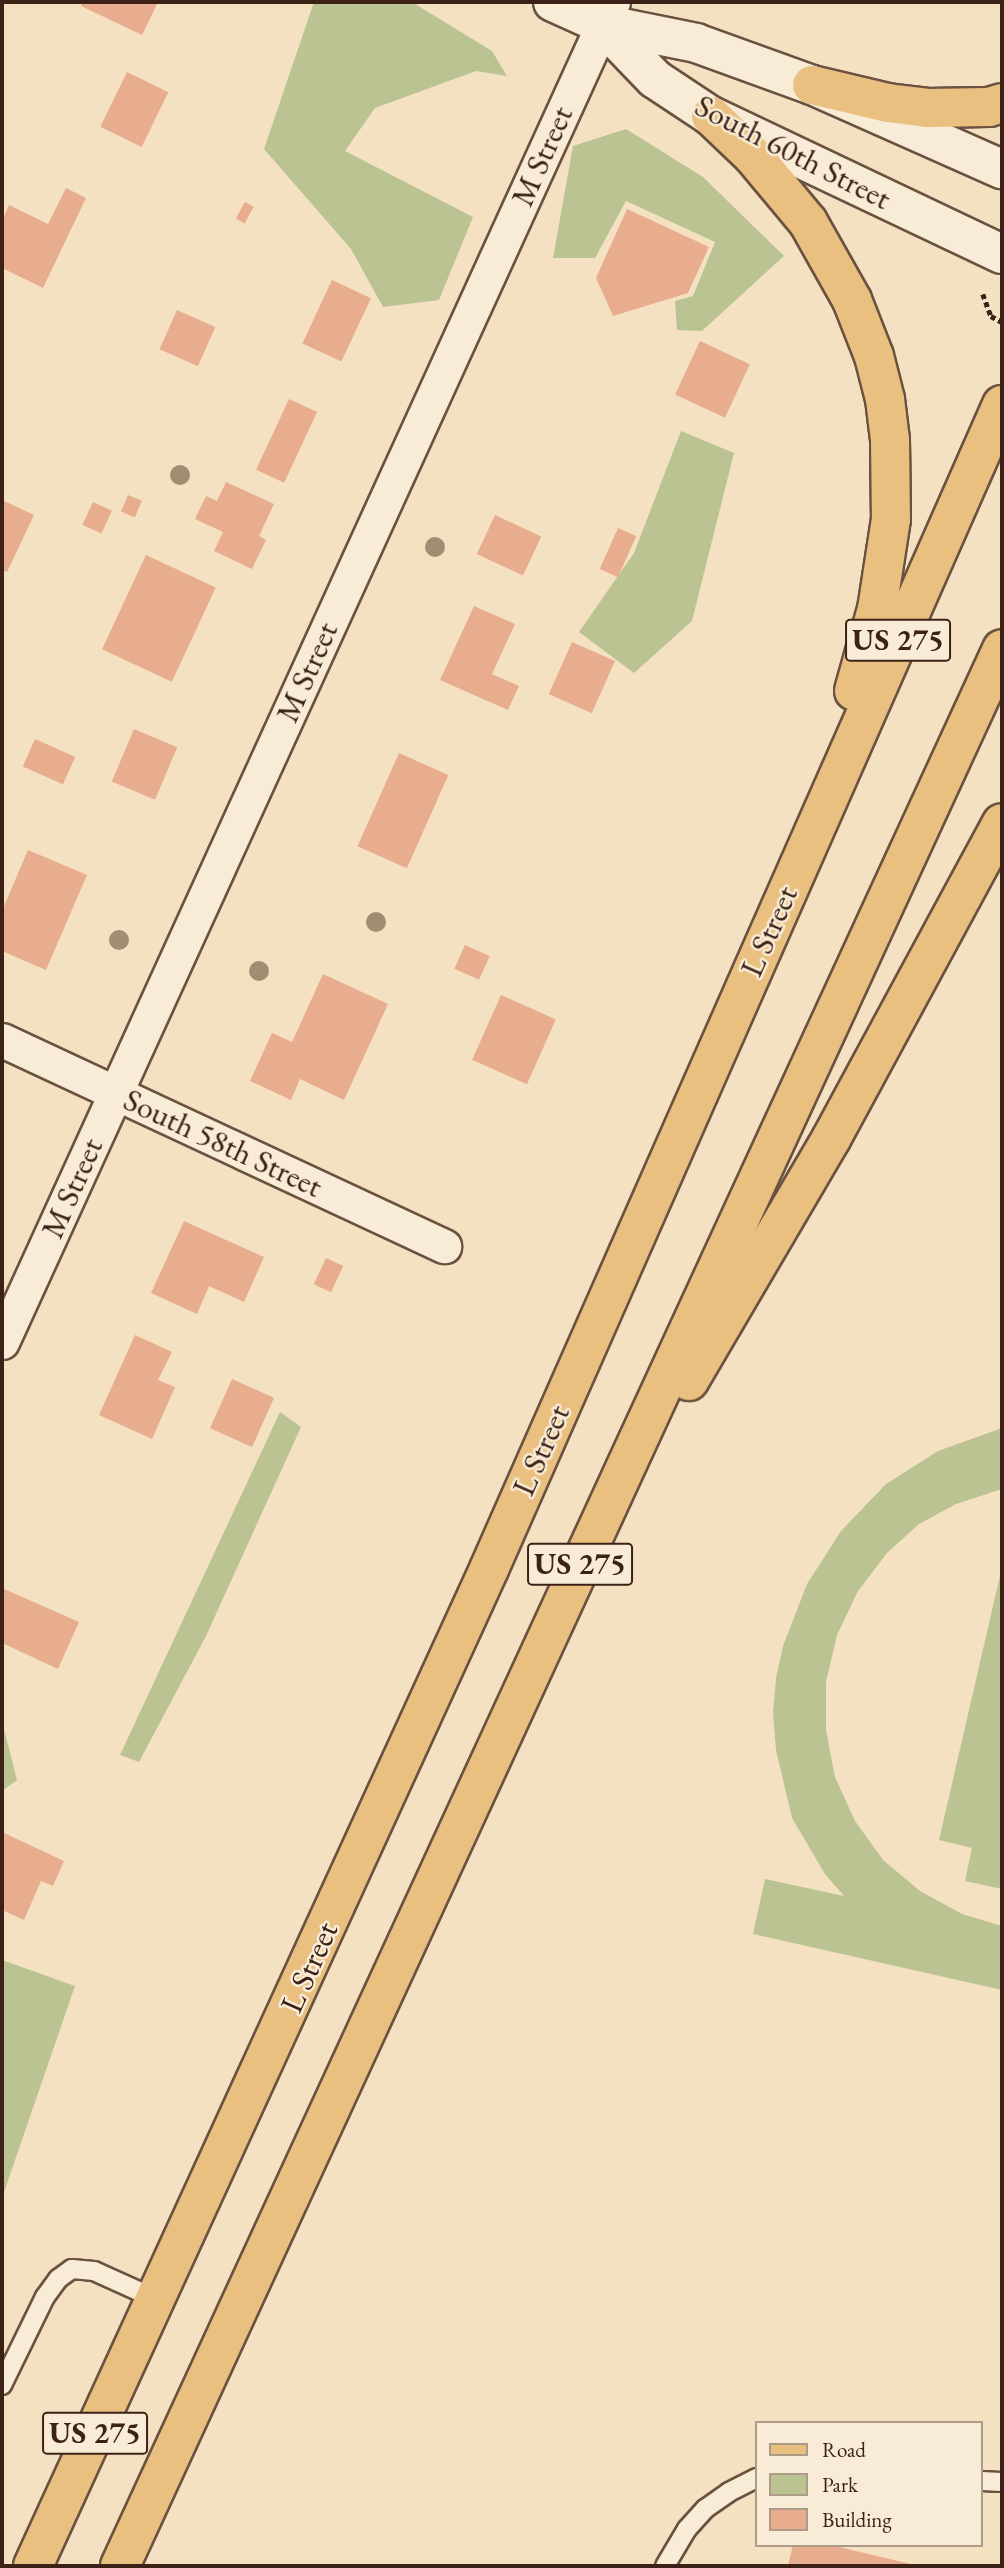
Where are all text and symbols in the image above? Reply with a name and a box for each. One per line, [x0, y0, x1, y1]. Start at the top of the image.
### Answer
street label: South 60th Street [689, 86, 897, 218]
street label: M Street [503, 100, 581, 212]
road number: US 275 [844, 614, 952, 666]
street label: M Street [268, 616, 346, 728]
street label: L Street [732, 880, 806, 982]
street label: South 58th Street [118, 1080, 328, 1206]
street label: M Street [33, 1132, 111, 1244]
street label: L Street [504, 1399, 578, 1501]
road number: US 275 [526, 1538, 634, 1590]
street label: L Street [272, 1916, 346, 2018]
road number: US 275 [41, 2406, 149, 2460]
legend [755, 2421, 983, 2547]
text: Road [822, 2436, 866, 2463]
text: Park [822, 2471, 858, 2498]
text: Building [822, 2506, 892, 2533]

